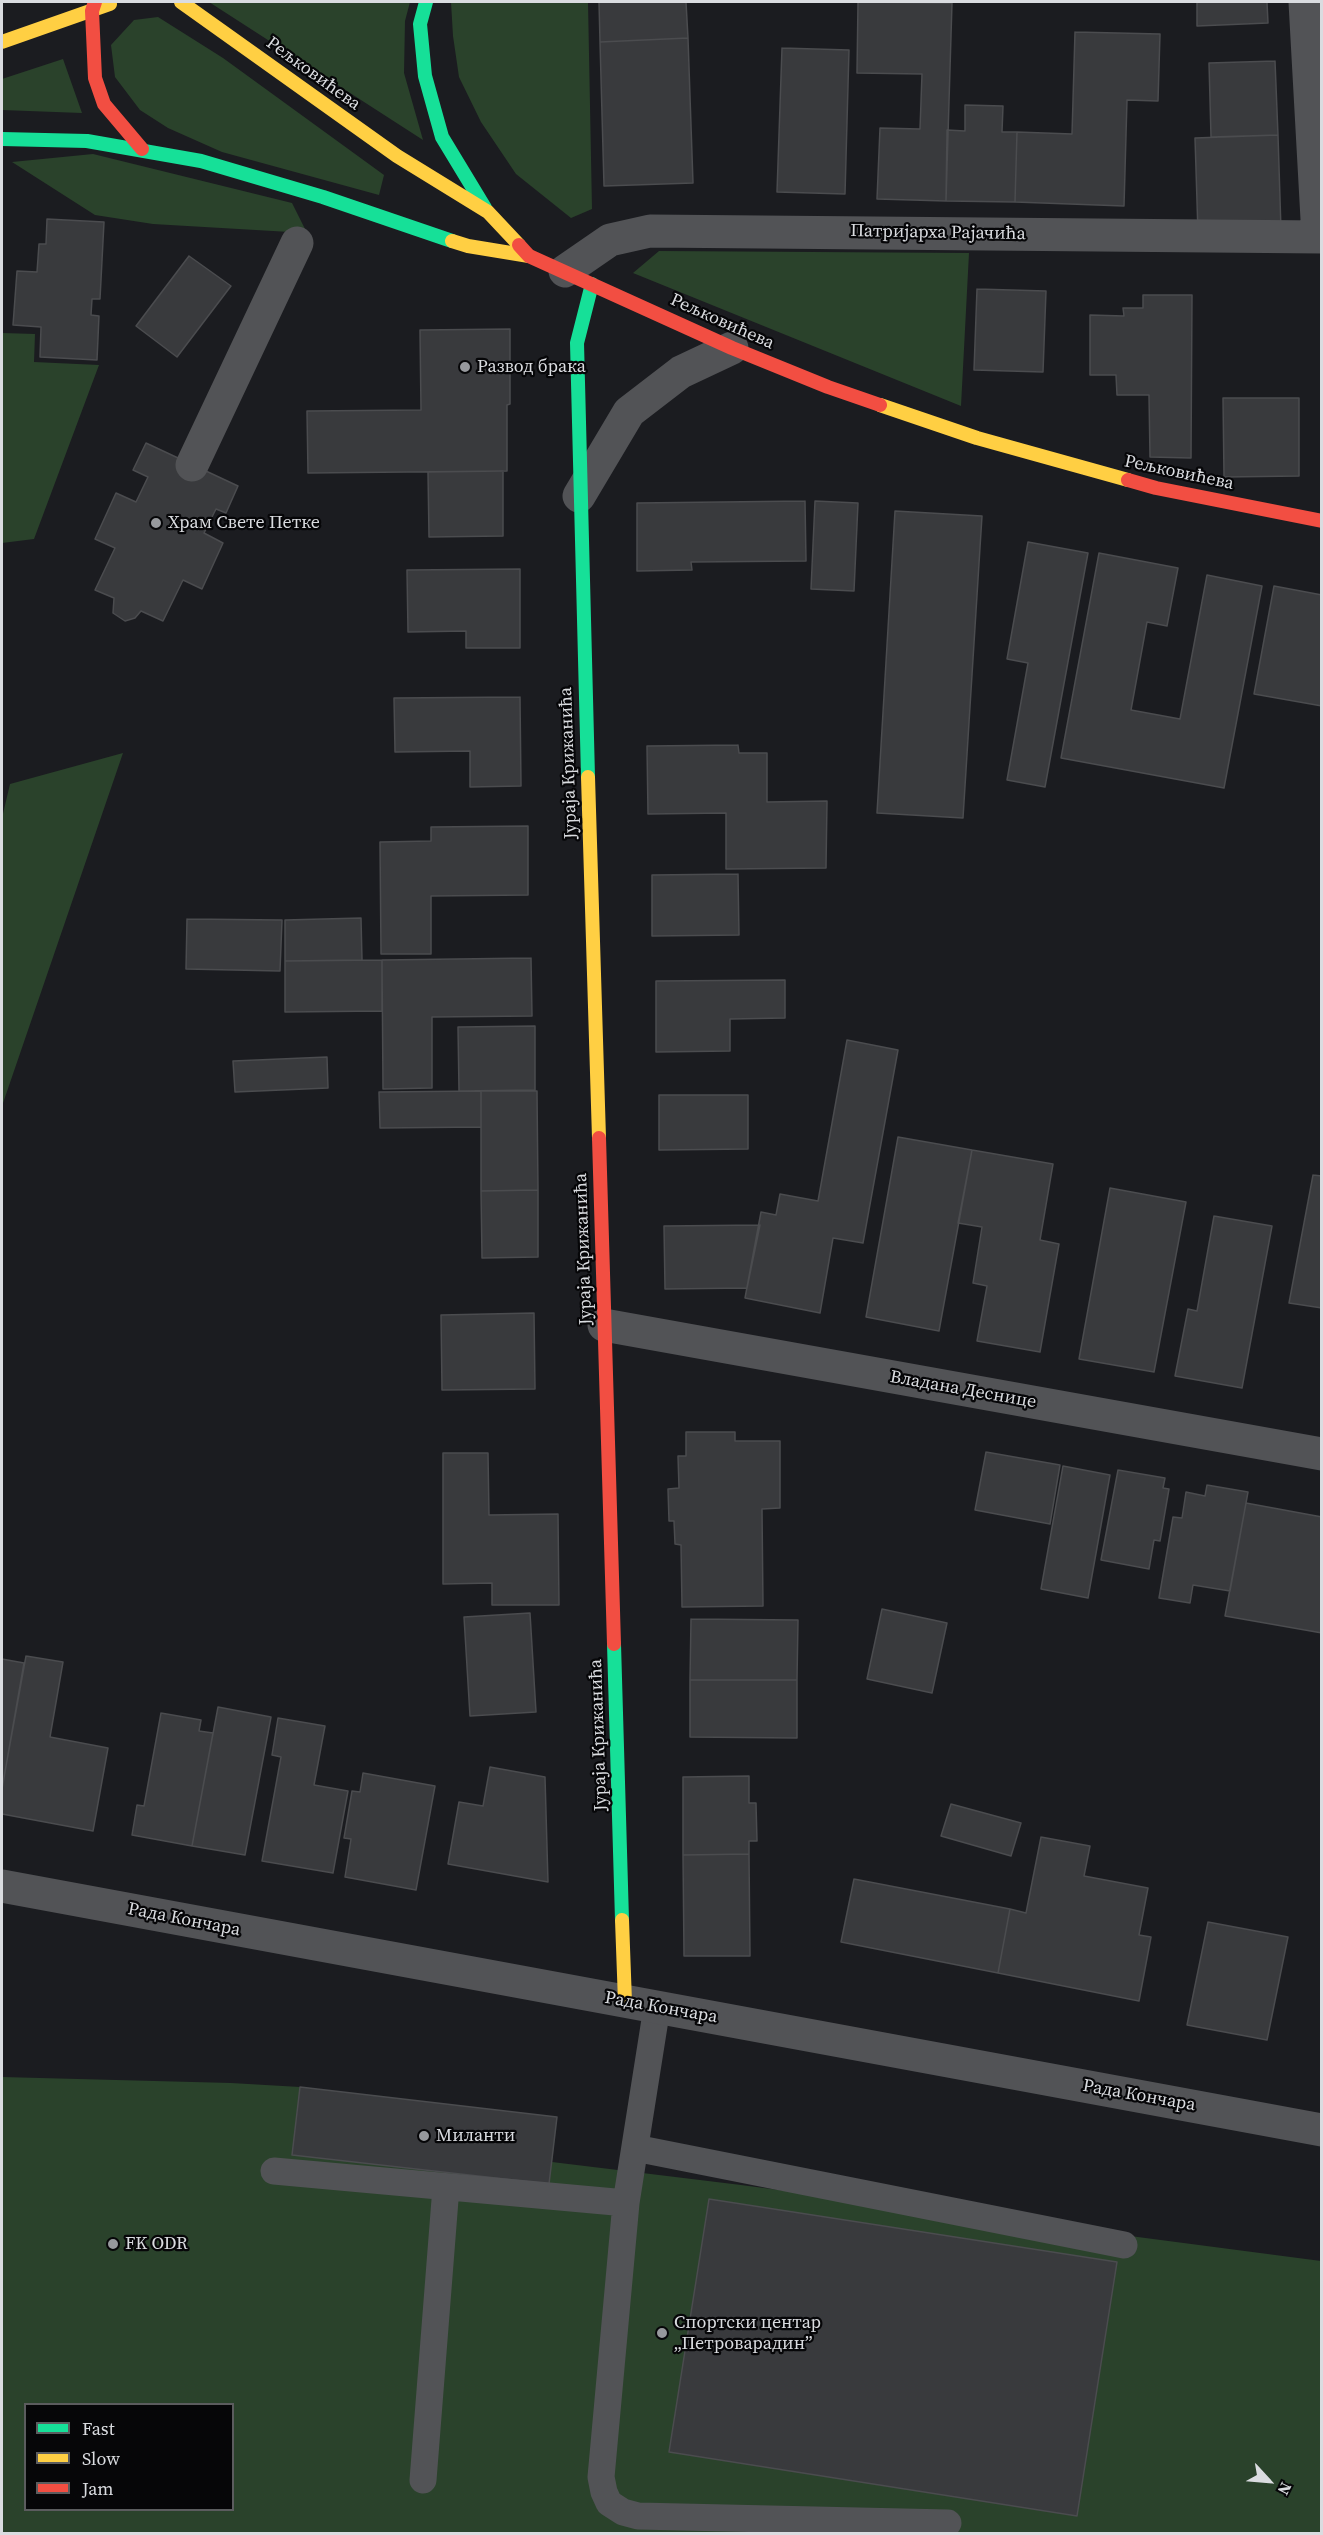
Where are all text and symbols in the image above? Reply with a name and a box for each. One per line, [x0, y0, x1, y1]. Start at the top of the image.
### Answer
street label: Рељковићева [262, 32, 364, 116]
street label: Патријарха Рајачића [850, 221, 1026, 245]
street label: Рељковићева [667, 289, 777, 355]
place label: Развод брака [477, 356, 586, 378]
marker: Развод брака [458, 360, 472, 374]
street label: Рељковићева [1122, 451, 1236, 495]
place label: Храм Свете Петке [168, 512, 320, 534]
marker: Храм Свете Петке [149, 516, 163, 530]
street label: Јураја Крижанића [556, 687, 582, 839]
street label: Јураја Крижанића [571, 1173, 597, 1325]
street label: Владана Деснице [888, 1366, 1038, 1414]
street label: Јураја Крижанића [586, 1659, 612, 1811]
street label: Рада Кончара [126, 1898, 242, 1942]
street label: Рада Кончара [603, 1987, 719, 2029]
street label: Рада Кончара [1081, 2075, 1197, 2117]
place label: Миланти [436, 2125, 515, 2147]
marker: Миланти [417, 2129, 431, 2143]
place label: FK ODR [125, 2233, 188, 2255]
marker: FK ODR [106, 2237, 120, 2251]
place label: Спортски центар „Петроварадин” [674, 2312, 821, 2354]
marker: Спортски центар „Петроварадин” [655, 2326, 669, 2340]
legend [24, 2403, 234, 2511]
text: Fast [82, 2416, 115, 2441]
text: Slow [82, 2446, 120, 2471]
north arrow [1239, 2451, 1299, 2511]
text: Jam [82, 2476, 114, 2501]
text: N [1273, 2479, 1298, 2499]

